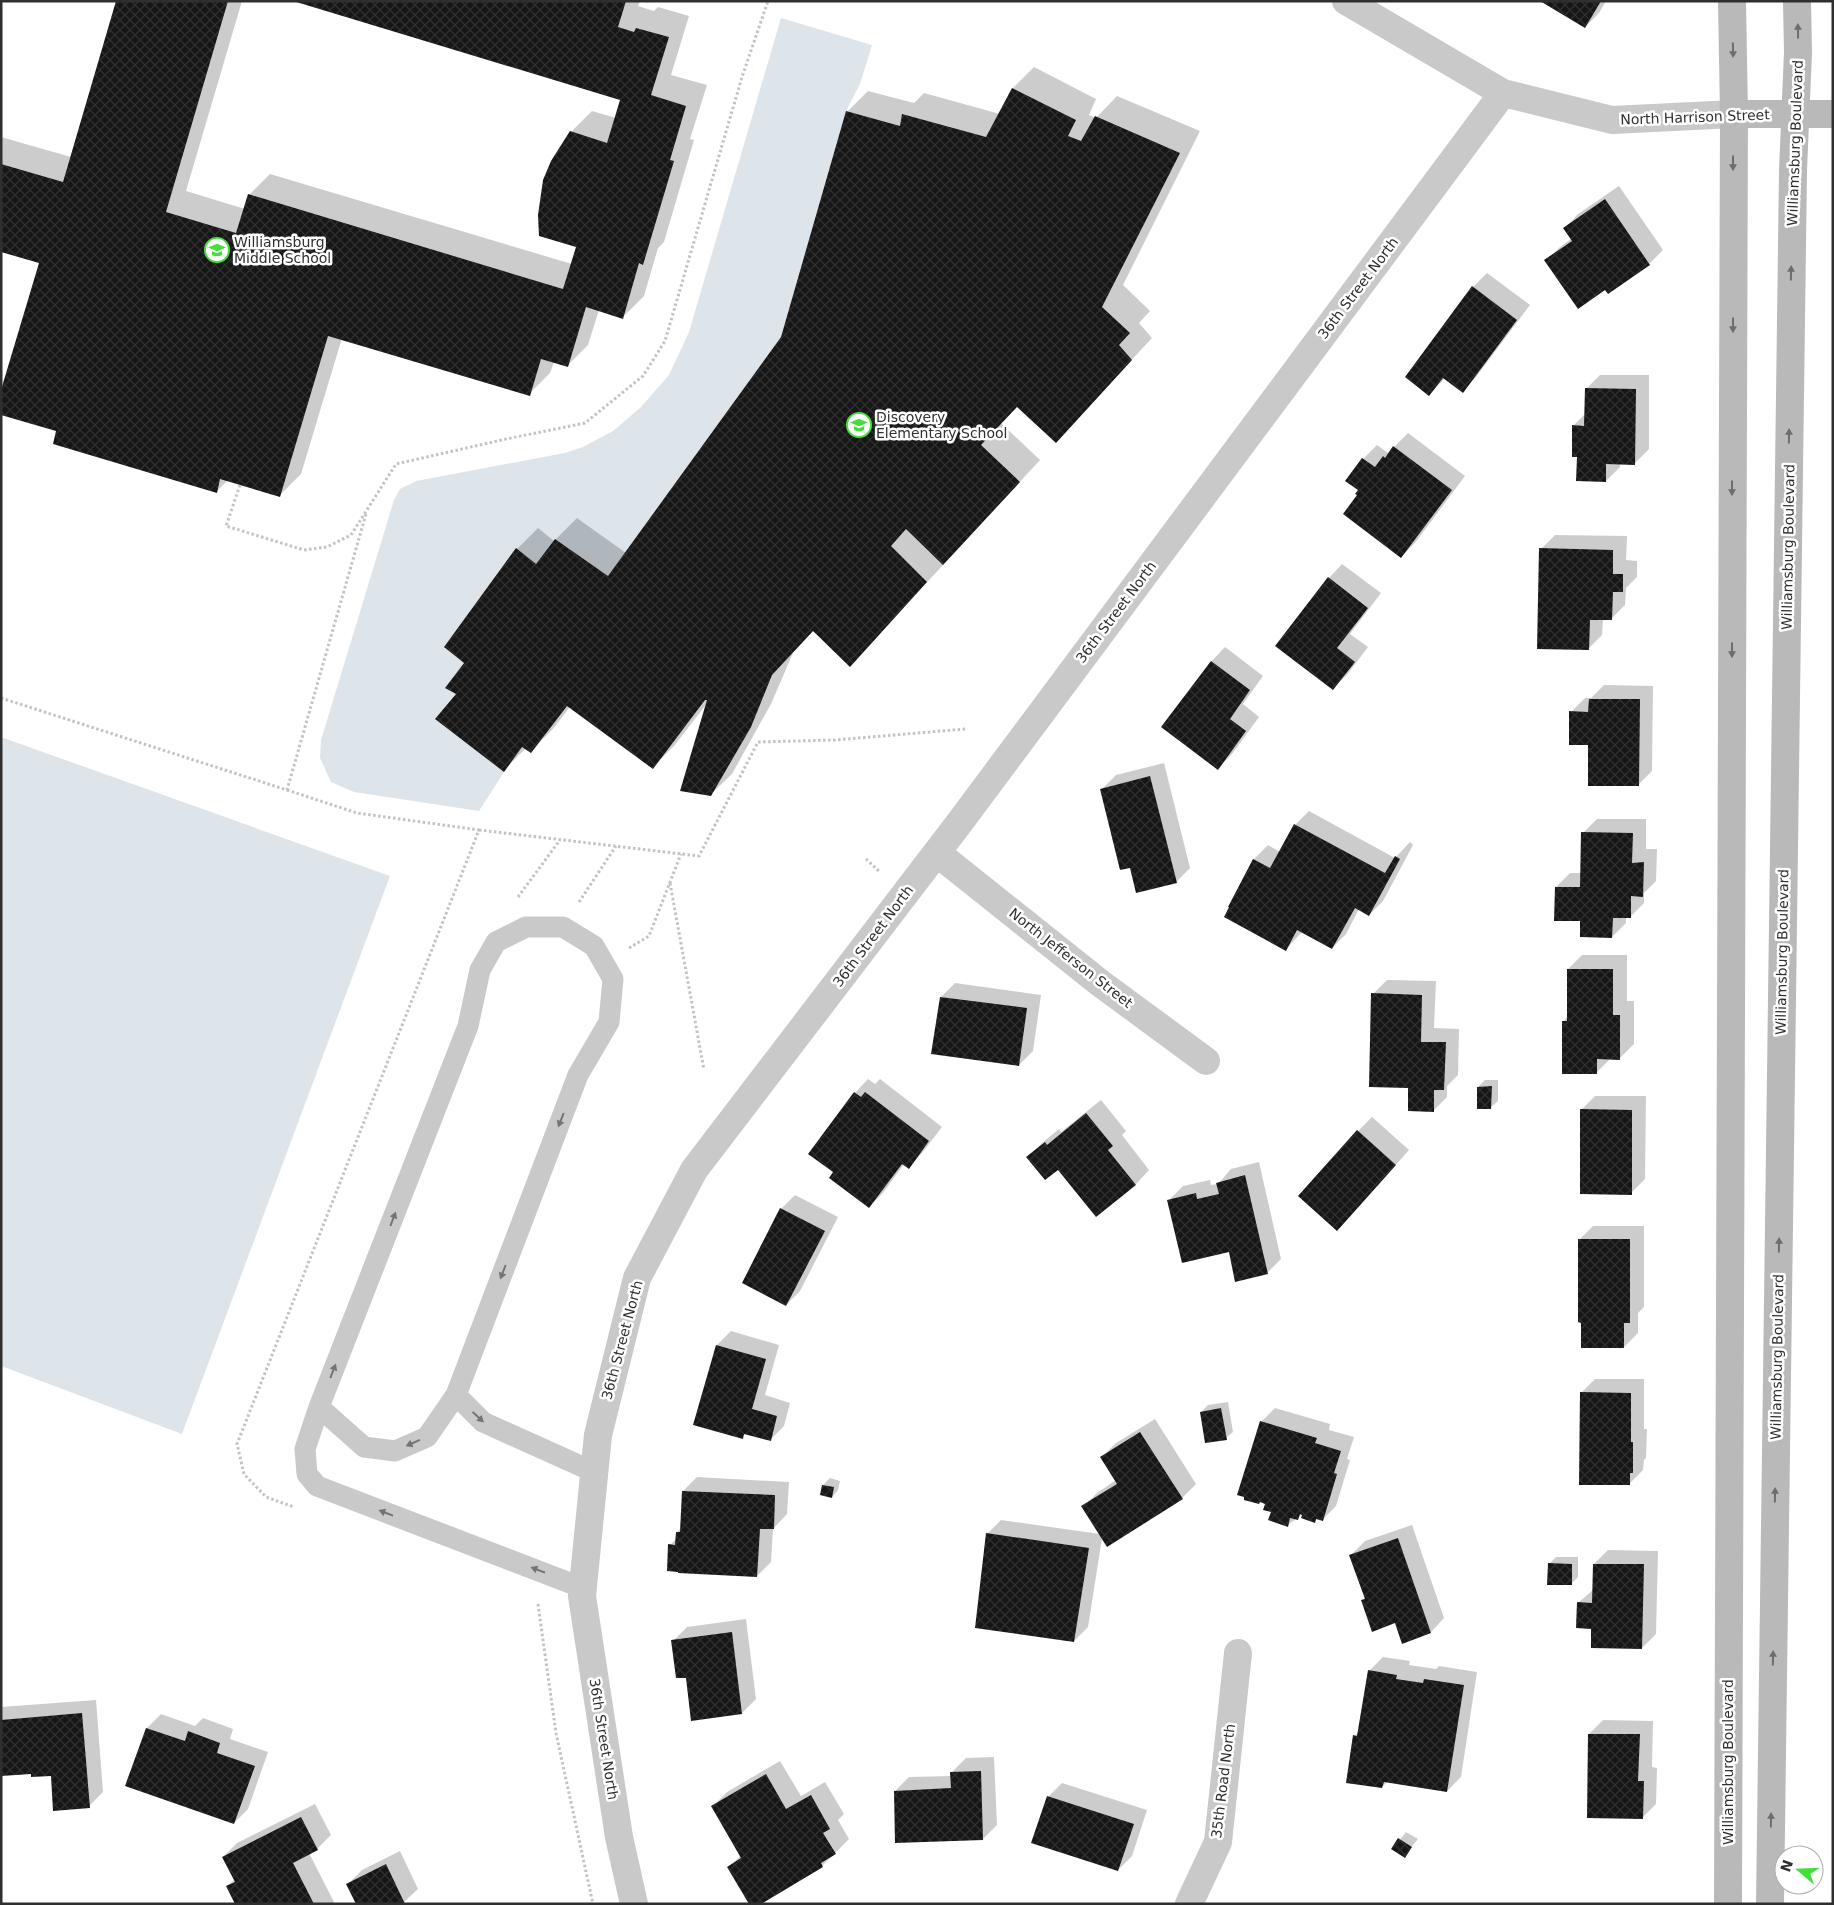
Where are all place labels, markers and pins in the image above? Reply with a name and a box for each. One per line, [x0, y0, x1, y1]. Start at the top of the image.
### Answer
place label: Williamsburg Middle School [234, 234, 331, 266]
school or university icon: Williamsburg Middle School [204, 237, 230, 263]
place label: Discovery Elementary School [876, 409, 1008, 441]
school or university icon: Discovery Elementary School [846, 412, 872, 438]

